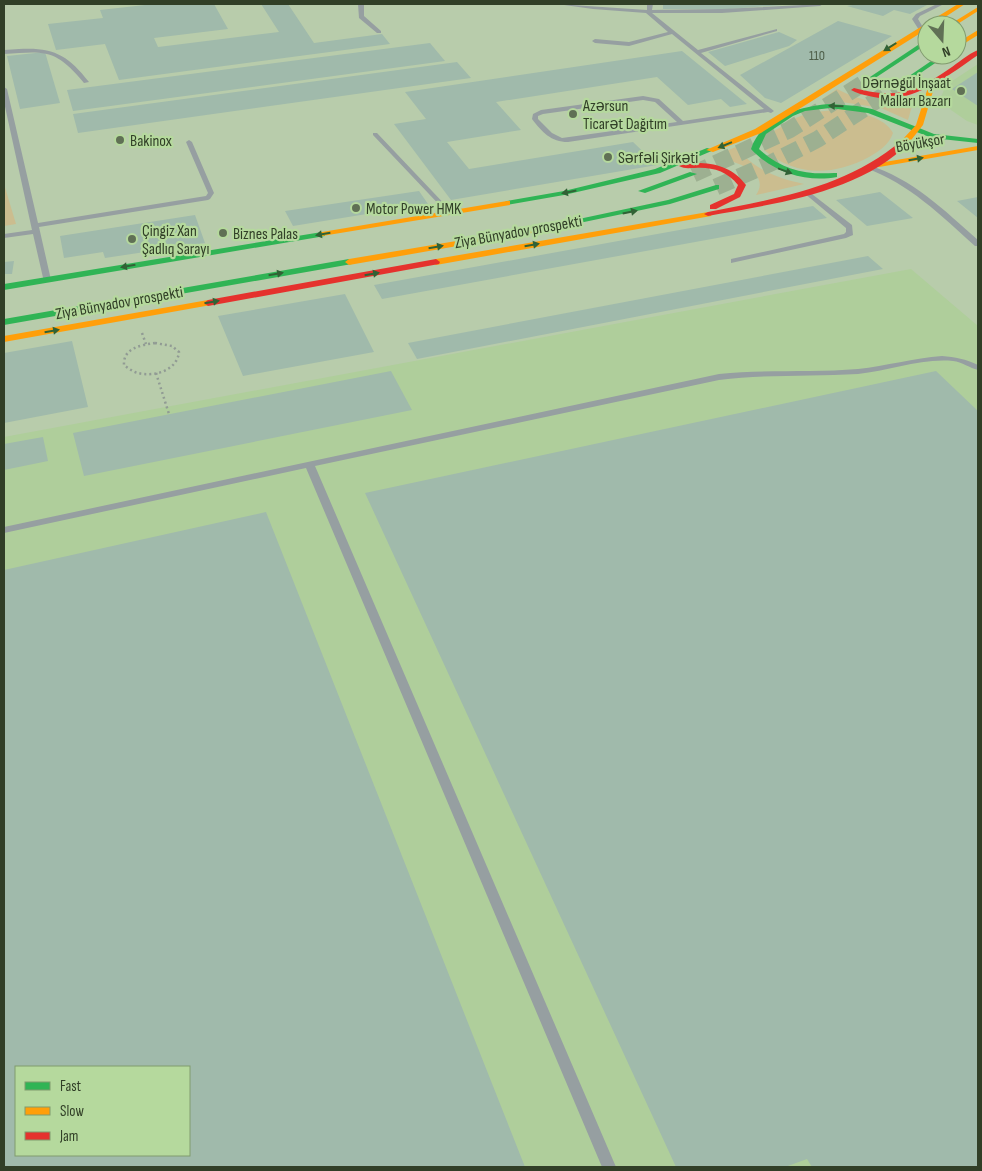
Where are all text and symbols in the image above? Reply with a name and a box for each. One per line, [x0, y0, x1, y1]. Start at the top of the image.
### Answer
north arrow [917, 15, 967, 65]
one-way arrow [884, 43, 897, 52]
text: N [940, 43, 952, 61]
house number: 110 [809, 47, 825, 64]
place label: Dərnəgül İnşaat Malları Bazarı [862, 74, 951, 111]
marker: Dərnəgül İnşaat Malları Bazarı [955, 85, 967, 97]
place label: Azərsun Ticarət Dağıtım [582, 97, 667, 134]
one-way arrow [828, 102, 844, 110]
marker: Azərsun Ticarət Dağıtım [567, 108, 579, 120]
street label: Böyükşor [894, 130, 947, 157]
place label: Bakinox [130, 132, 172, 151]
marker: Bakinox [114, 134, 126, 146]
one-way arrow [717, 142, 732, 150]
place label: Sərfəli Şirkəti [618, 149, 698, 168]
marker: Sərfəli Şirkəti [602, 151, 614, 163]
one-way arrow [909, 154, 925, 162]
one-way arrow [778, 167, 792, 175]
one-way arrow [562, 188, 577, 196]
place label: Motor Power HMK [366, 200, 462, 219]
marker: Motor Power HMK [350, 202, 362, 214]
one-way arrow [623, 208, 638, 216]
street label: Ziya Bünyadov prospekti [453, 212, 584, 253]
place label: Çingiz Xan Şadlıq Sarayı [142, 222, 209, 259]
place label: Biznes Palas [233, 225, 298, 244]
marker: Biznes Palas [217, 227, 229, 239]
one-way arrow [314, 230, 330, 238]
marker: Çingiz Xan Şadlıq Sarayı [126, 233, 138, 245]
one-way arrow [524, 241, 540, 249]
one-way arrow [428, 242, 444, 250]
one-way arrow [120, 263, 136, 271]
one-way arrow [364, 269, 380, 277]
one-way arrow [268, 270, 284, 278]
street label: Ziya Bünyadov prospekti [54, 283, 185, 324]
one-way arrow [204, 298, 220, 306]
one-way arrow [44, 326, 60, 334]
legend [15, 1066, 190, 1156]
text: Fast [60, 1077, 82, 1096]
text: Slow [60, 1102, 84, 1121]
text: Jam [59, 1127, 78, 1146]

